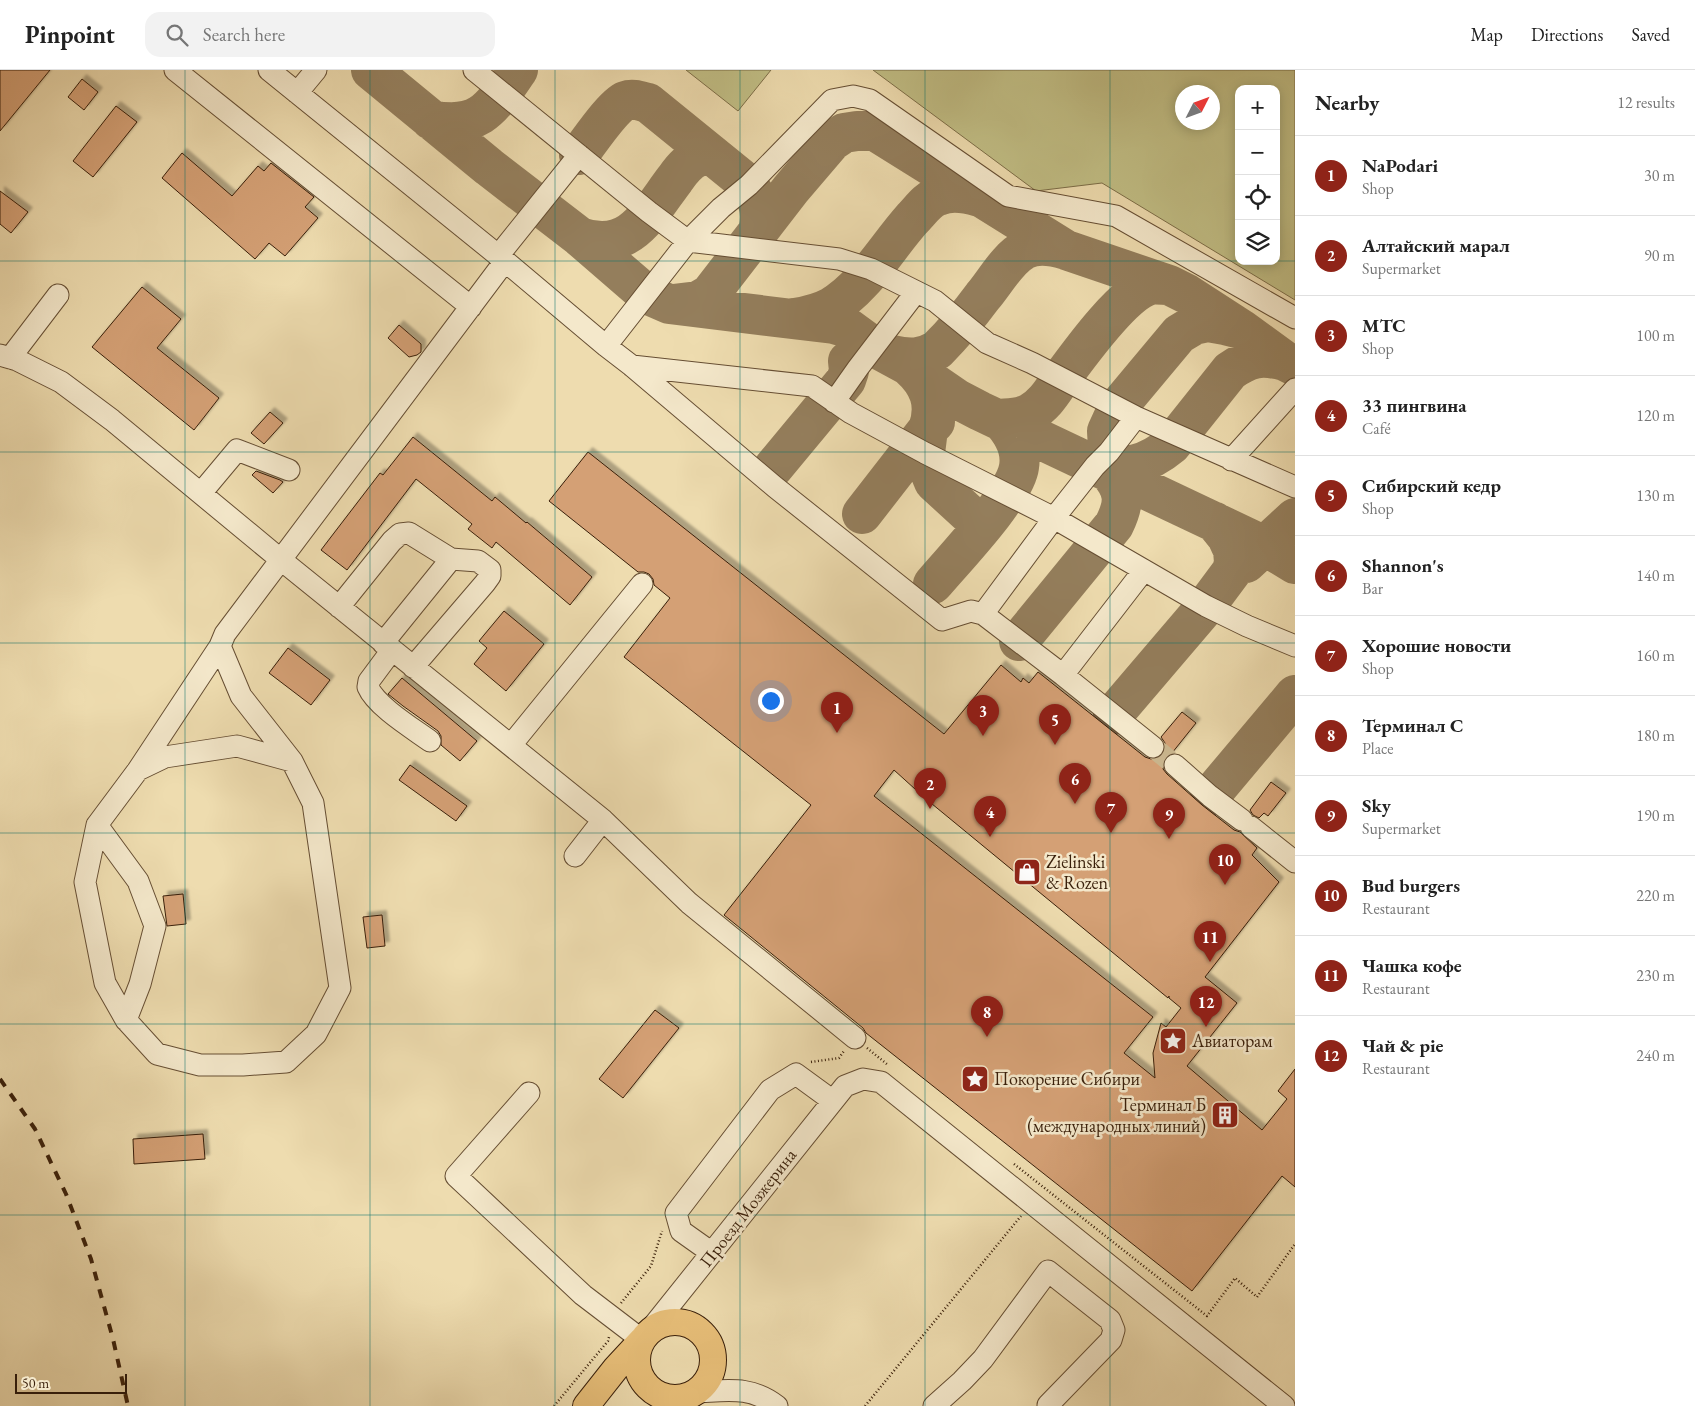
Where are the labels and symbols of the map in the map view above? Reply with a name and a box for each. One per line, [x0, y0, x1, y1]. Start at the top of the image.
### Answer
north arrow [1175, 85, 1220, 130]
your location [758, 688, 784, 714]
pin: 1 [821, 692, 853, 733]
pin: 3 [967, 695, 999, 736]
pin: 5 [1039, 704, 1071, 745]
pin: 6 [1059, 763, 1091, 804]
pin: 2 [914, 768, 946, 809]
pin: 7 [1095, 792, 1127, 833]
pin: 4 [974, 796, 1006, 837]
pin: 9 [1153, 798, 1185, 839]
pin: 10 [1209, 844, 1241, 885]
place label: Zielinski & Rozen [1046, 850, 1108, 894]
shop icon: Zielinski & Rozen [1012, 857, 1042, 887]
pin: 11 [1194, 921, 1226, 962]
pin: 12 [1190, 986, 1222, 1027]
pin: 8 [971, 996, 1003, 1037]
place icon: Авиаторам [1158, 1026, 1188, 1056]
place label: Авиаторам [1191, 1029, 1273, 1052]
place icon: Покорение Сибири [960, 1064, 990, 1094]
place label: Покорение Сибири [994, 1067, 1140, 1090]
place label: Терминал Б (международных линий) [1027, 1093, 1206, 1137]
building icon: Терминал Б (международных линий) [1210, 1100, 1240, 1130]
street label: Проезд Мозжерина [694, 1143, 802, 1272]
scale bar [15, 1371, 128, 1394]

